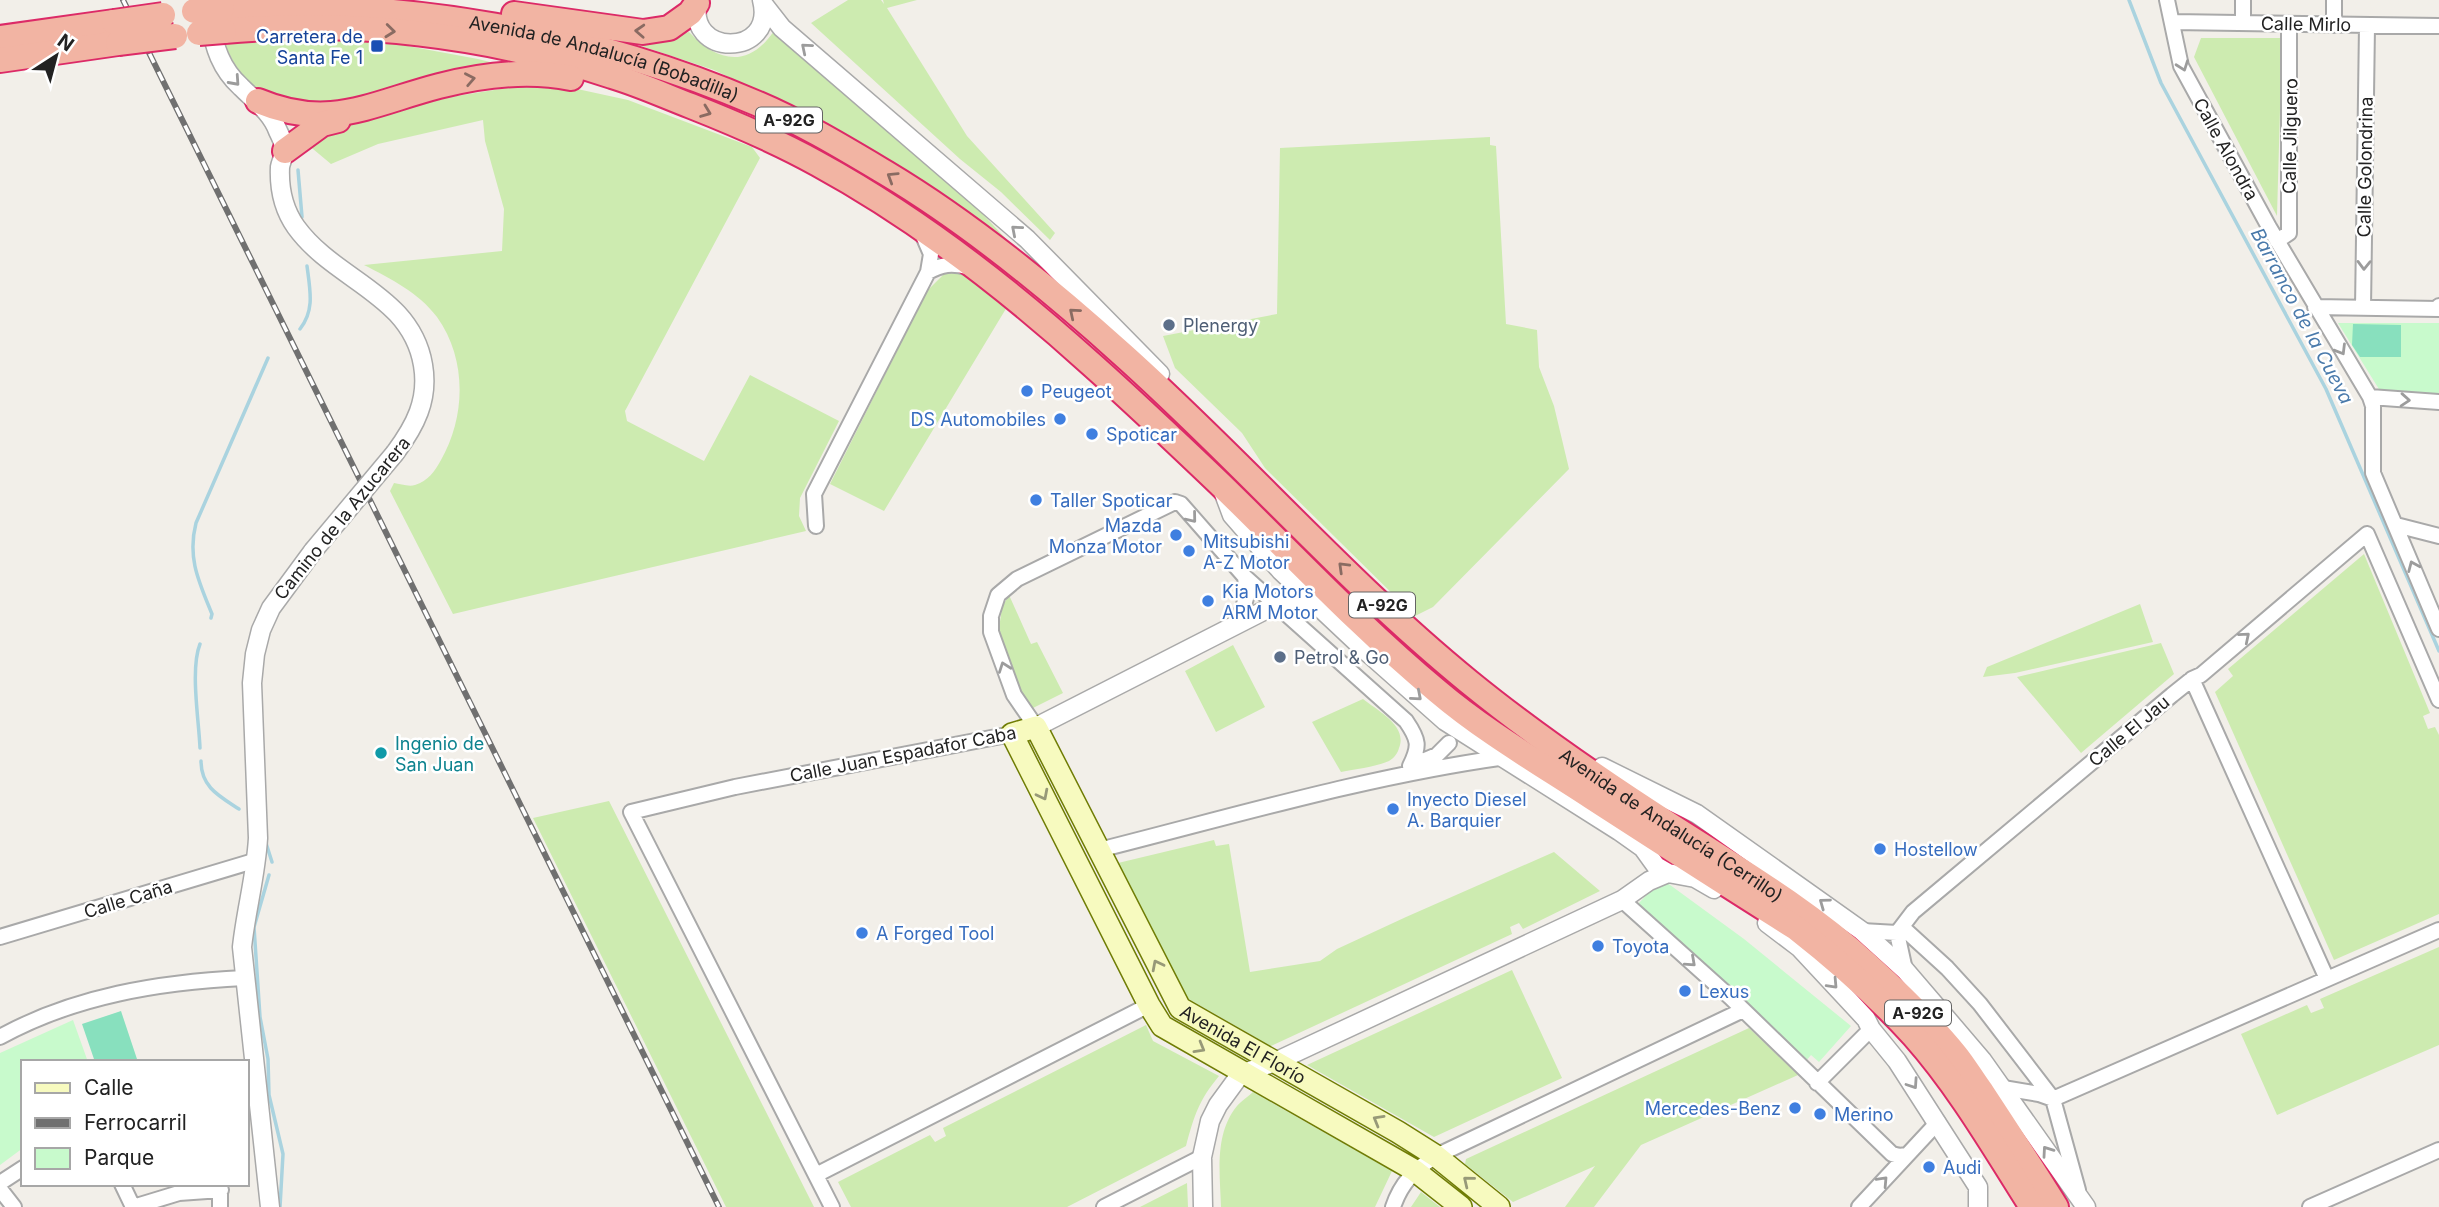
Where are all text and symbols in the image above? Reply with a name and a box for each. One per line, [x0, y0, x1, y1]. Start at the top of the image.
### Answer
street label: Avenida de Andalucía (Bobadilla) [468, 11, 742, 105]
street label: Calle Mirlo [2261, 13, 2351, 35]
north arrow [21, 21, 91, 91]
one-way arrow [385, 23, 396, 38]
one-way arrow [634, 24, 645, 39]
place label: Carretera de Santa Fe 1 [256, 26, 363, 68]
text: N [53, 29, 78, 56]
marker: Carretera de Santa Fe 1 [369, 38, 385, 54]
one-way arrow [801, 44, 814, 56]
one-way arrow [2175, 59, 2189, 72]
one-way arrow [227, 73, 239, 86]
one-way arrow [464, 73, 476, 88]
street label: Calle Jilguero [2278, 78, 2302, 194]
street label: Calle Alondra [2189, 94, 2263, 204]
street label: Calle Golondrina [2353, 96, 2377, 238]
one-way arrow [699, 104, 712, 118]
road number: A-92G [756, 108, 822, 132]
one-way arrow [887, 172, 900, 185]
water label: Barranco de la Cueva [2246, 224, 2358, 408]
one-way arrow [1012, 226, 1025, 238]
one-way arrow [2356, 260, 2371, 271]
one-way arrow [1069, 309, 1082, 321]
place label: Plenergy [1183, 315, 1258, 336]
marker: Plenergy [1161, 317, 1177, 333]
one-way arrow [2333, 343, 2346, 356]
place label: Peugeot [1041, 381, 1112, 402]
marker: Peugeot [1019, 383, 1035, 399]
one-way arrow [2399, 392, 2410, 407]
place label: DS Automobiles [911, 409, 1046, 430]
marker: DS Automobiles [1052, 411, 1068, 427]
place label: Spoticar [1106, 424, 1177, 445]
marker: Spoticar [1084, 426, 1100, 442]
street label: Camino de la Azucarera [270, 432, 414, 604]
place label: Taller Spoticar [1050, 490, 1173, 511]
marker: Taller Spoticar [1028, 492, 1044, 508]
one-way arrow [1184, 511, 1197, 523]
place label: Mazda Monza Motor [1049, 515, 1162, 557]
marker: Mazda Monza Motor [1168, 527, 1184, 543]
place label: Mitsubishi A-Z Motor [1203, 531, 1290, 573]
marker: Mitsubishi A-Z Motor [1181, 543, 1197, 559]
one-way arrow [2407, 561, 2421, 573]
one-way arrow [1338, 563, 1351, 576]
place label: Kia Motors ARM Motor [1222, 581, 1318, 623]
road number: A-92G [1349, 592, 1415, 618]
marker: Kia Motors ARM Motor [1200, 593, 1216, 609]
one-way arrow [2237, 633, 2250, 645]
place label: Petrol & Go [1294, 647, 1389, 668]
marker: Petrol & Go [1272, 649, 1288, 665]
one-way arrow [998, 662, 1012, 674]
one-way arrow [1409, 688, 1422, 700]
street label: Calle El Jau [2084, 691, 2174, 771]
street label: Calle Juan Espadafor Caba [788, 722, 1018, 786]
place label: Ingenio de San Juan [395, 733, 484, 775]
street label: Avenida de Andalucía (Cerrillo) [1556, 744, 1787, 906]
marker: Ingenio de San Juan [373, 745, 389, 761]
one-way arrow [1035, 788, 1049, 800]
place label: Inyecto Diesel A. Barquier [1407, 789, 1527, 831]
marker: Inyecto Diesel A. Barquier [1385, 801, 1401, 817]
place label: Hostellow [1894, 839, 1978, 860]
marker: Hostellow [1872, 841, 1888, 857]
street label: Calle Caña [81, 876, 175, 922]
one-way arrow [1819, 898, 1832, 911]
place label: A Forged Tool [876, 923, 994, 944]
marker: A Forged Tool [854, 925, 870, 941]
place label: Toyota [1612, 936, 1669, 957]
marker: Toyota [1590, 938, 1606, 954]
one-way arrow [1683, 954, 1696, 966]
one-way arrow [1151, 960, 1165, 972]
one-way arrow [1825, 976, 1838, 989]
place label: Lexus [1699, 981, 1749, 1002]
marker: Lexus [1677, 983, 1693, 999]
street label: Avenida El Florío [1177, 1000, 1310, 1088]
road number: A-92G [1885, 1001, 1951, 1026]
one-way arrow [1193, 1040, 1205, 1053]
legend [21, 1060, 248, 1186]
text: Calle [84, 1075, 134, 1100]
one-way arrow [1904, 1076, 1917, 1089]
place label: Mercedes-Benz [1645, 1098, 1781, 1119]
marker: Mercedes-Benz [1787, 1100, 1803, 1116]
place label: Merino [1834, 1104, 1894, 1125]
marker: Merino [1812, 1106, 1828, 1122]
text: Ferrocarril [84, 1110, 187, 1135]
one-way arrow [1372, 1115, 1385, 1128]
text: Parque [84, 1145, 154, 1170]
one-way arrow [2043, 1146, 2055, 1159]
place label: Audi [1943, 1157, 1981, 1178]
marker: Audi [1921, 1159, 1937, 1175]
one-way arrow [1875, 1176, 1887, 1189]
one-way arrow [1463, 1177, 1475, 1190]

